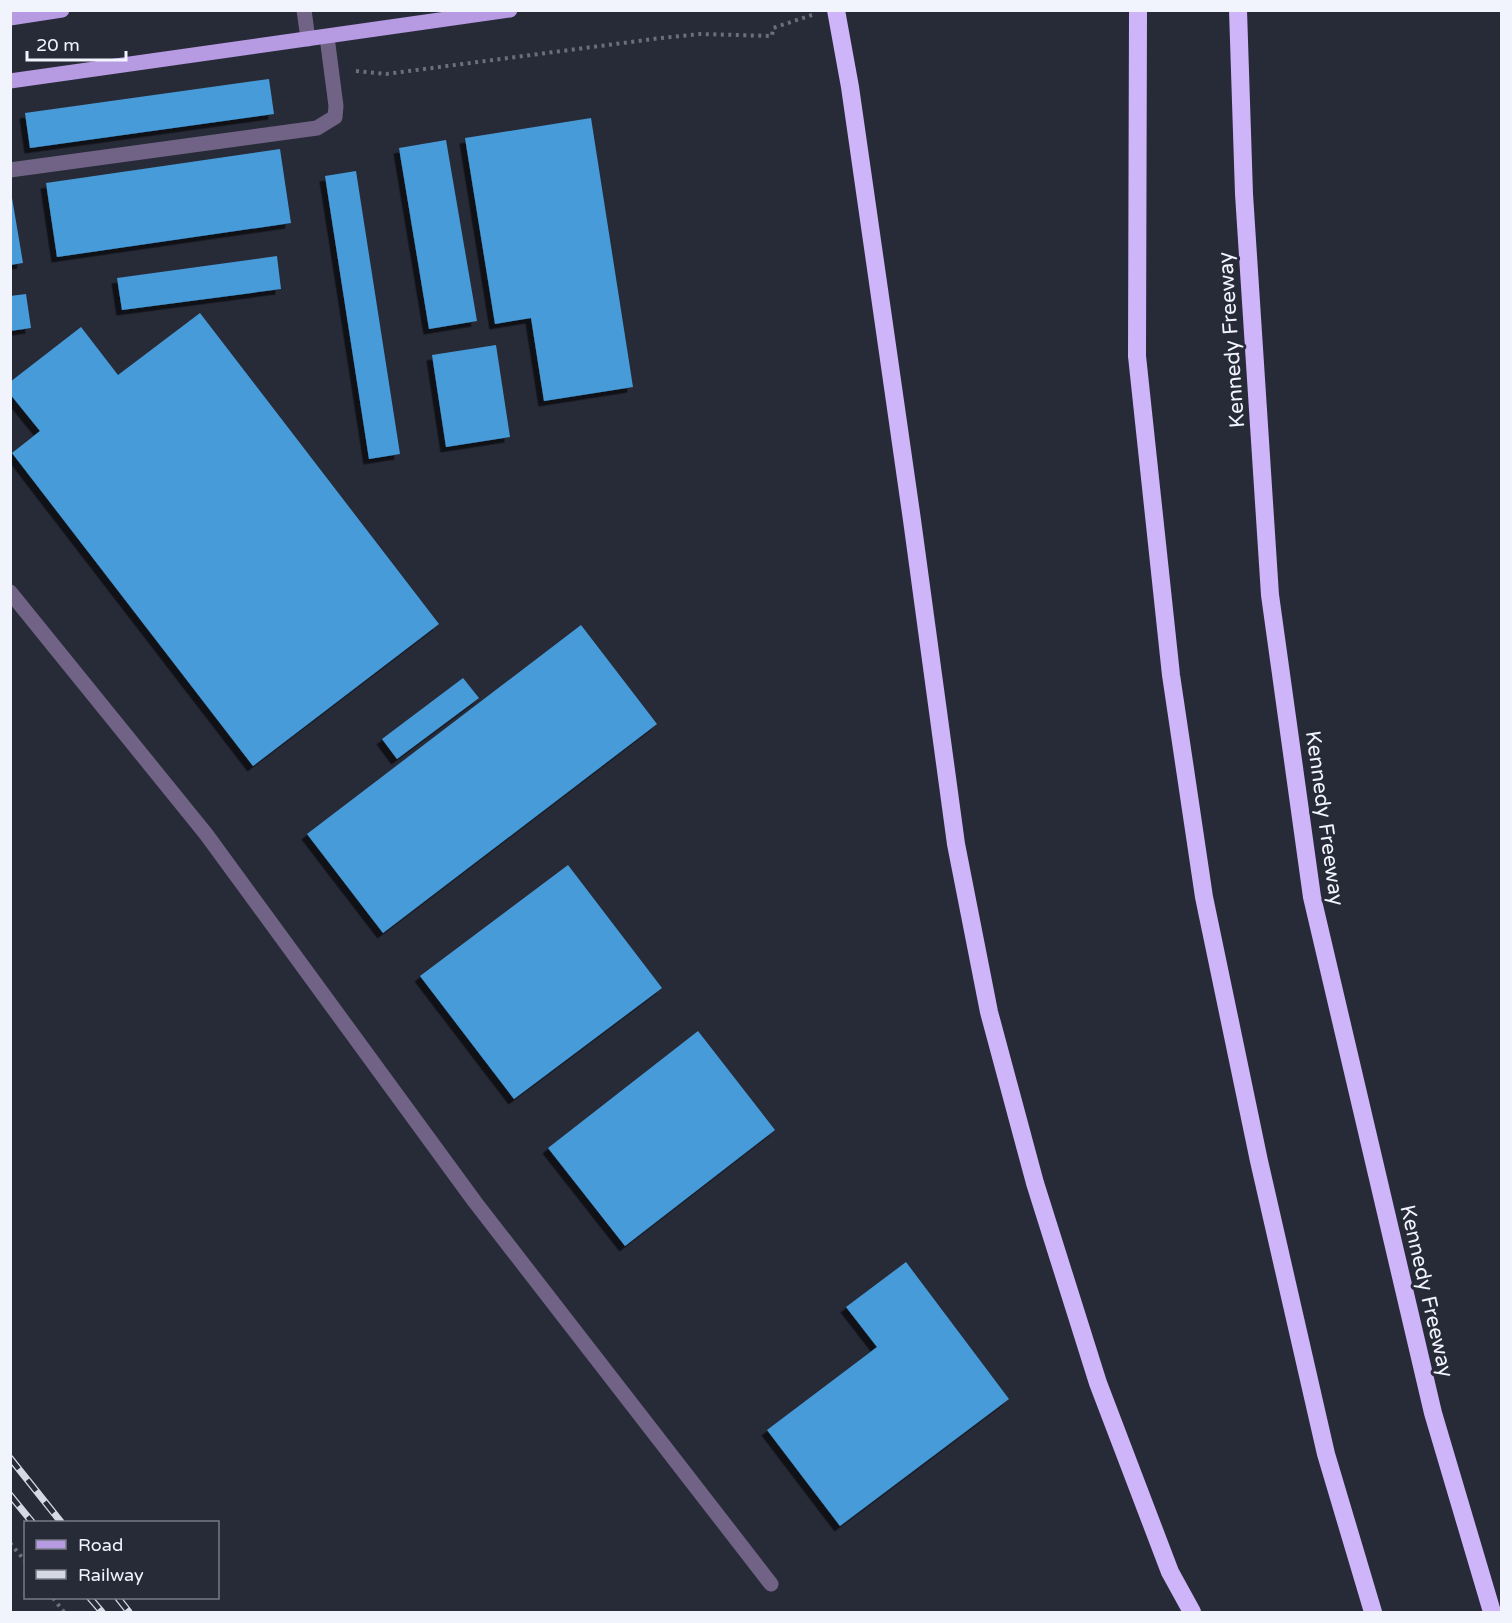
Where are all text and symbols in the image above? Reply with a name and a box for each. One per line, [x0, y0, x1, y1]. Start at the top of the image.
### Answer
scale bar [27, 24, 126, 62]
text: 20 m [36, 34, 80, 56]
street label: Kennedy Freeway [1213, 251, 1250, 429]
street label: Kennedy Freeway [1300, 729, 1349, 907]
street label: Kennedy Freeway [1394, 1202, 1459, 1380]
legend [24, 1521, 219, 1599]
text: Road [78, 1534, 123, 1556]
text: Railway [78, 1564, 144, 1586]

